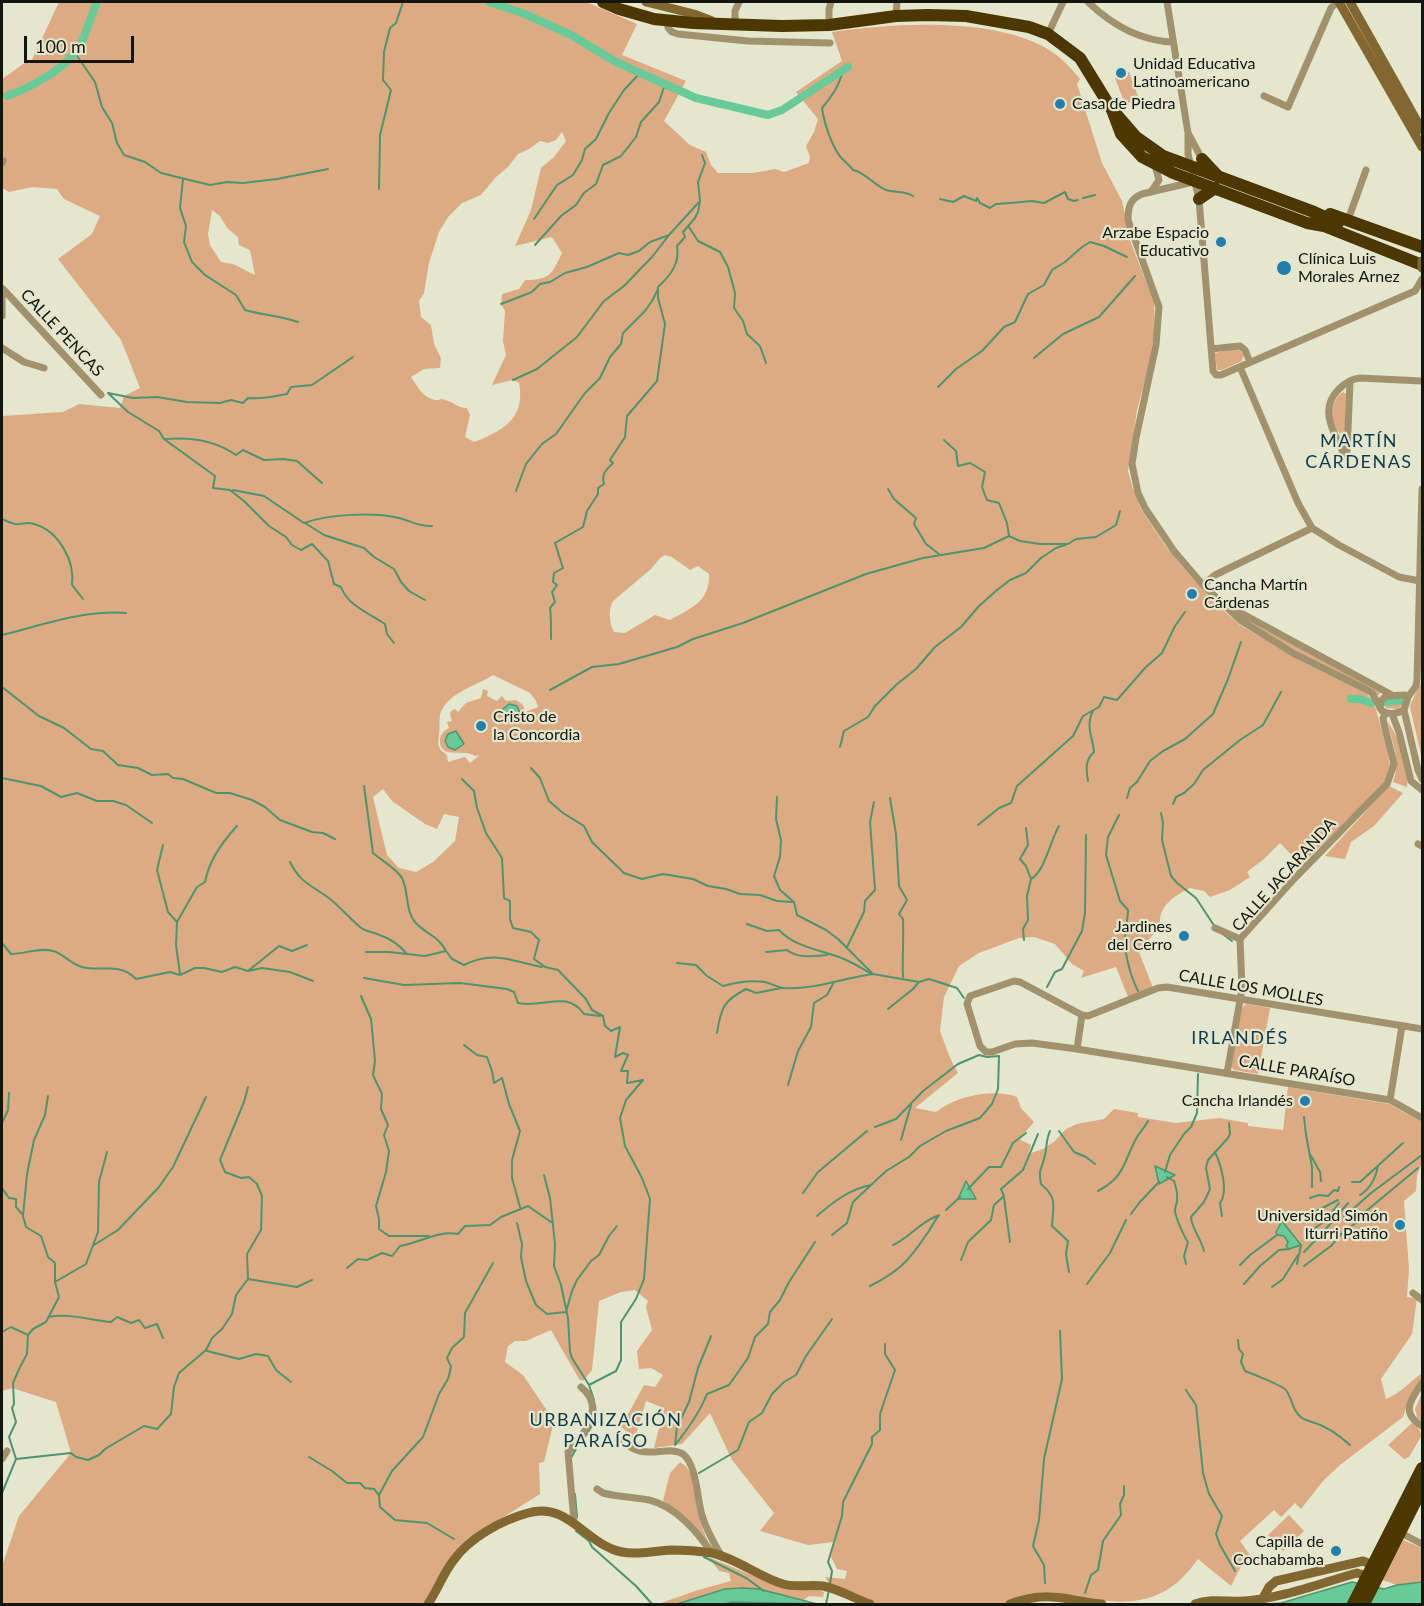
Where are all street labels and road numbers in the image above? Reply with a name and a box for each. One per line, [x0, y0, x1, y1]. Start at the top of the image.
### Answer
street label: CALLE PENCAS [17, 285, 107, 381]
street label: CALLE JACARANDA [1228, 814, 1340, 936]
street label: CALLE LOS MOLLES [1177, 966, 1325, 1010]
street label: CALLE PARAÍSO [1237, 1051, 1357, 1091]

